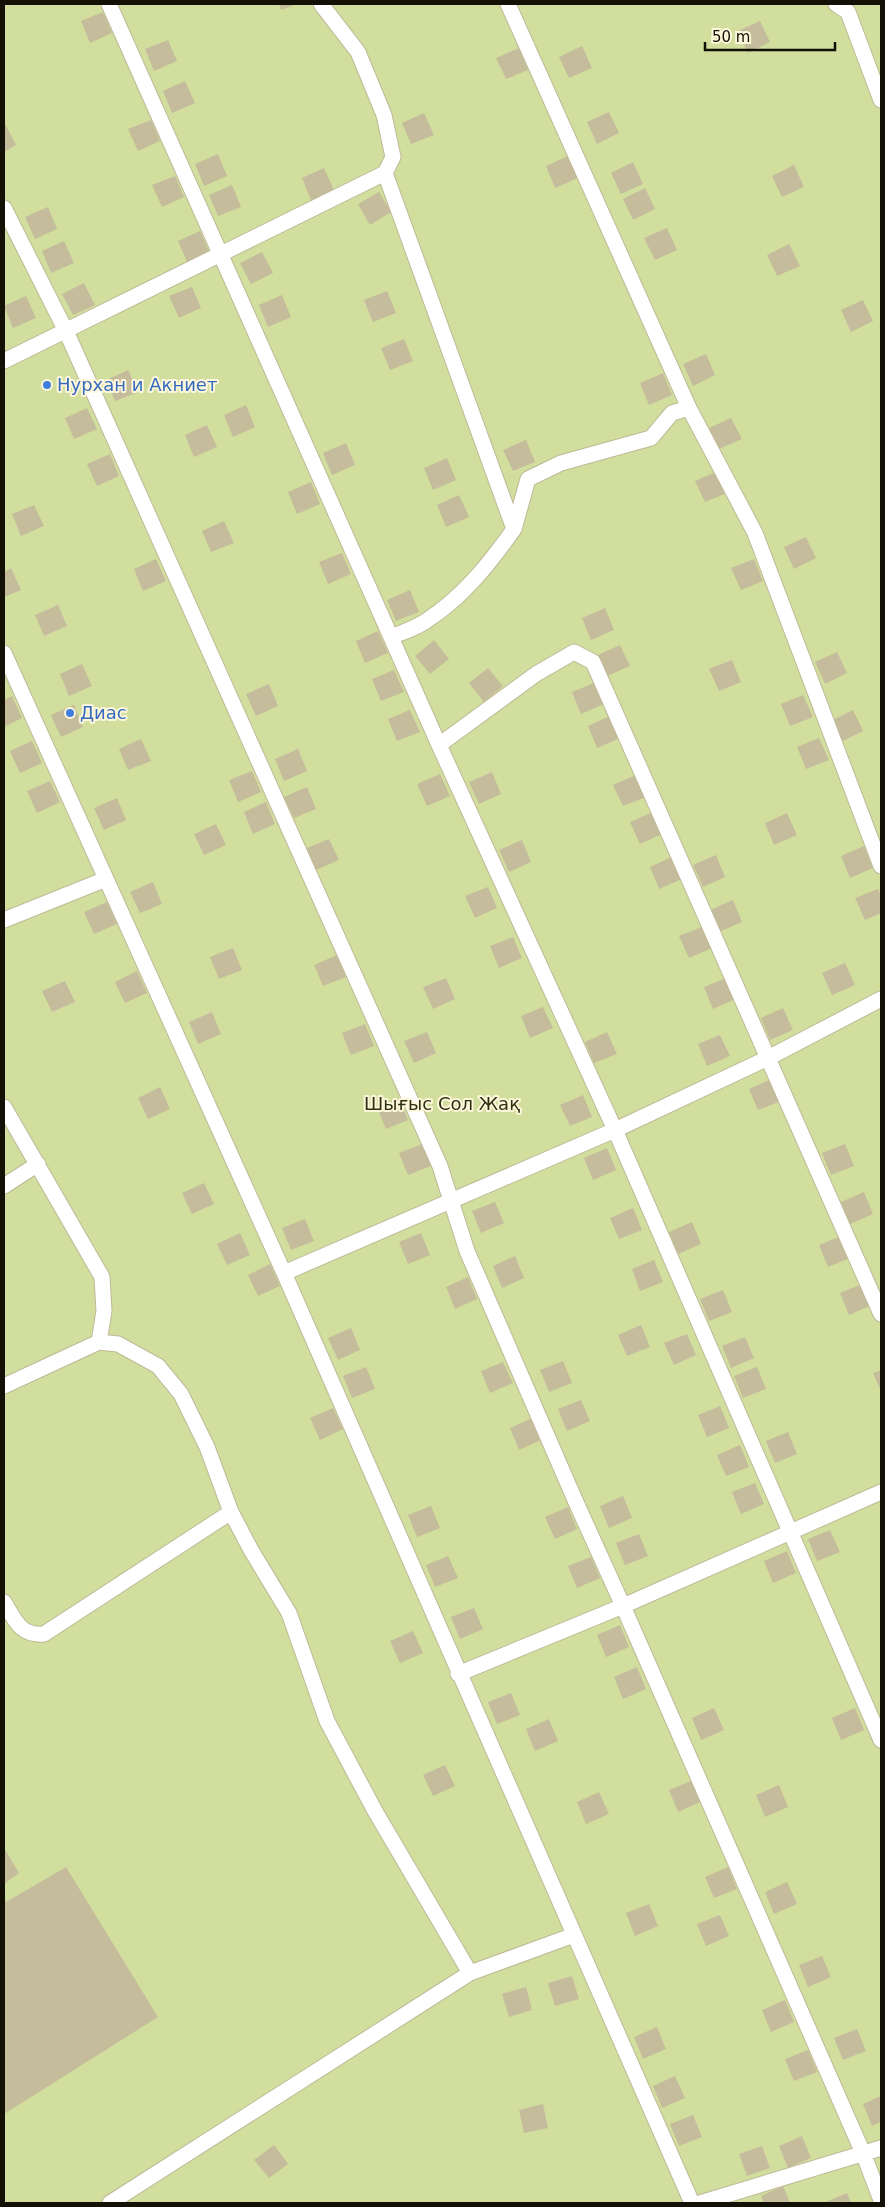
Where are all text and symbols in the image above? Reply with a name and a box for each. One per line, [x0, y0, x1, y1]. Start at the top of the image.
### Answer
scale bar [705, 20, 835, 52]
text: 50 m [712, 28, 750, 46]
place label: Нурхан и Акниет [57, 374, 217, 395]
marker: Нурхан и Акниет [41, 379, 53, 391]
place label: Диас [80, 702, 127, 723]
marker: Диас [64, 707, 76, 719]
park label: Шығыс Сол Жақ [364, 1093, 520, 1114]

